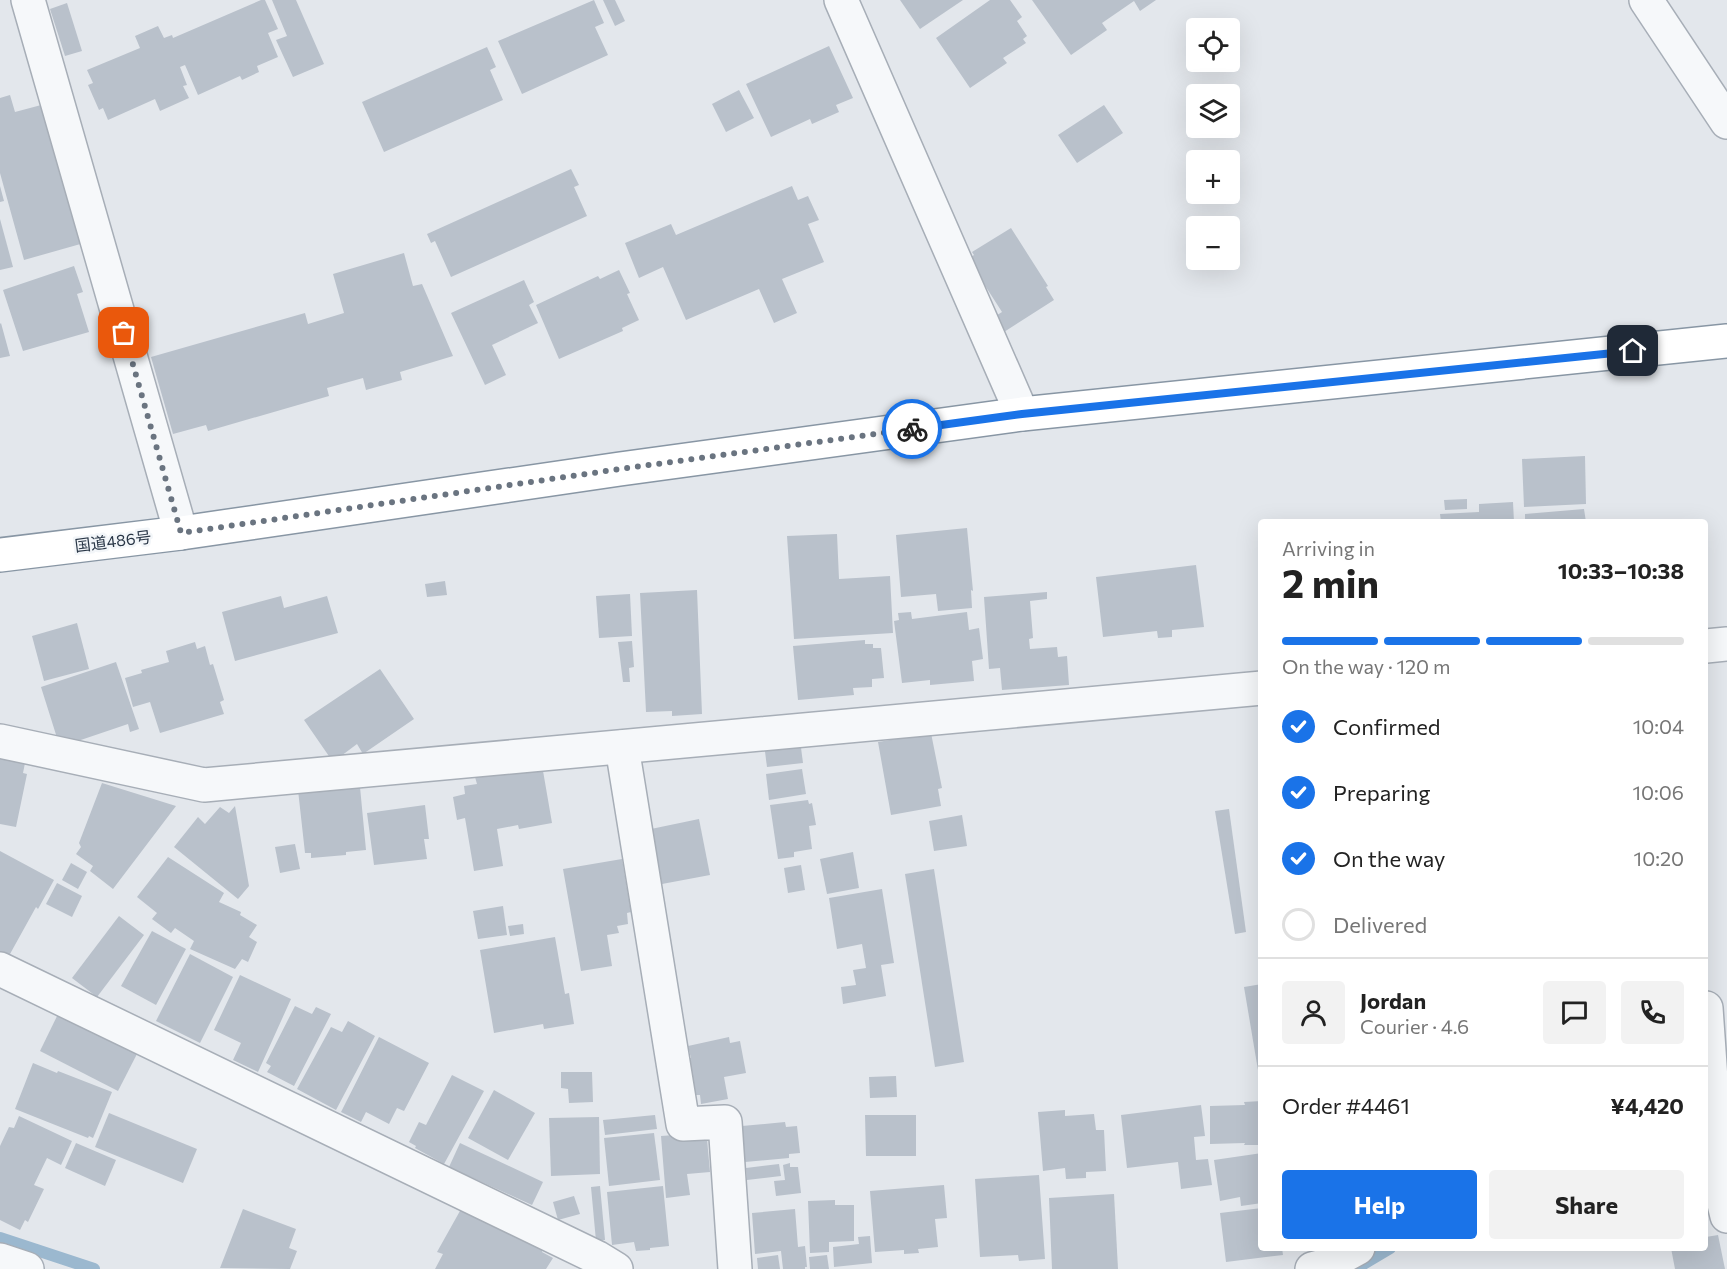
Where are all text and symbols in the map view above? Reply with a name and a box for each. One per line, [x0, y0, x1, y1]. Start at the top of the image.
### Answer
map controls [1186, 18, 1240, 270]
button: locate [1186, 18, 1240, 72]
button: layers [1186, 84, 1240, 138]
button: + [1186, 150, 1240, 204]
button: − [1186, 216, 1240, 270]
pin [98, 307, 149, 358]
icon: bag [107, 316, 140, 349]
pin [1607, 325, 1658, 376]
icon: home [1616, 334, 1649, 367]
courier [882, 399, 942, 459]
icon: bike [896, 413, 929, 446]
street label: 国道486号 [74, 526, 152, 555]
text: Arriving in [1282, 536, 1375, 560]
text: 10:33–10:38 [1558, 557, 1684, 584]
text: 2 min [1282, 558, 1379, 606]
text: On the way · 120 m [1282, 654, 1450, 678]
icon: check [1282, 710, 1315, 743]
text: Confirmed [1333, 713, 1440, 740]
text: 10:04 [1633, 714, 1684, 738]
icon: check [1282, 776, 1315, 809]
text: Preparing [1333, 779, 1430, 806]
text: 10:06 [1632, 780, 1684, 804]
icon: check [1282, 842, 1315, 875]
text: On the way [1333, 845, 1445, 872]
text: 10:20 [1634, 846, 1684, 870]
text: Delivered [1333, 911, 1427, 938]
button: person [1282, 981, 1345, 1044]
button: chat [1543, 981, 1606, 1044]
button: phone [1621, 981, 1684, 1044]
text: Jordan [1360, 987, 1426, 1014]
text: Courier · 4.6 [1360, 1014, 1469, 1038]
text: Order #4461 [1282, 1092, 1410, 1119]
text: ¥4,420 [1611, 1092, 1684, 1119]
button: Help [1282, 1170, 1477, 1239]
button: Share [1489, 1170, 1684, 1239]

